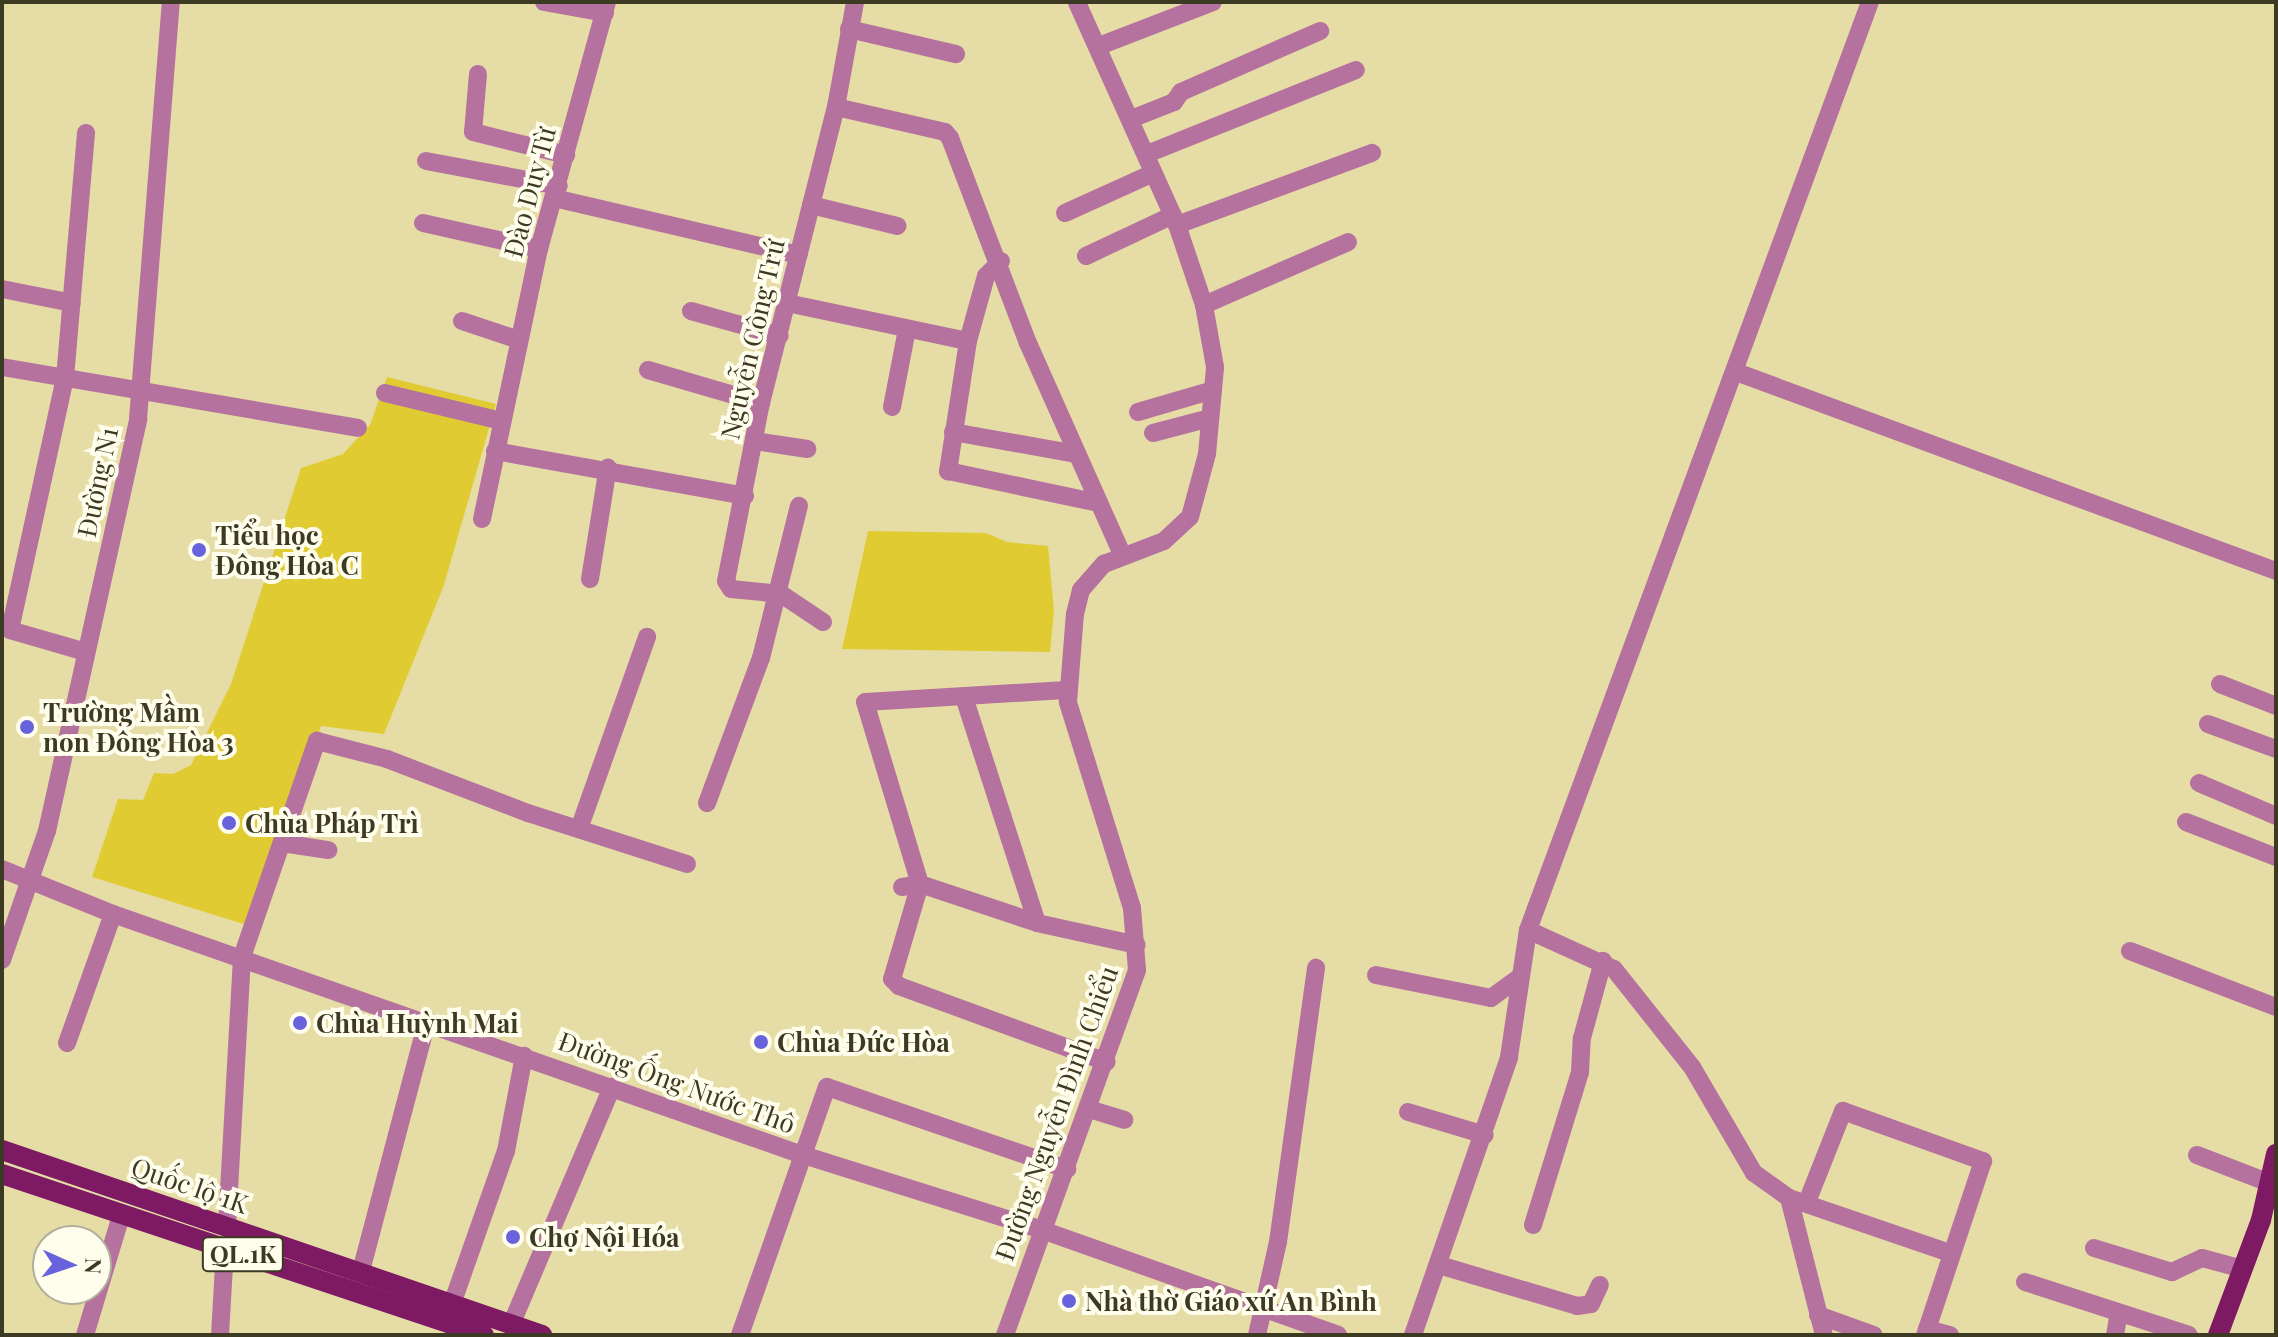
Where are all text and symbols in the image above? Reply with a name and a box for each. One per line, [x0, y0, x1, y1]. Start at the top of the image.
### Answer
street label: Đào Duy Từ [496, 123, 562, 261]
street label: Nguyễn Công Trứ [714, 235, 790, 443]
street label: Đường N1 [70, 424, 124, 540]
place label: Tiểu học Đông Hòa C [215, 519, 359, 580]
marker: Tiểu học Đông Hòa C [190, 541, 208, 559]
place label: Trường Mầm non Đông Hòa 3 [43, 696, 234, 758]
marker: Trường Mầm non Đông Hòa 3 [18, 718, 36, 736]
place label: Chùa Pháp Trì [245, 807, 419, 839]
marker: Chùa Pháp Trì [220, 814, 238, 832]
street label: Đường Nguyễn Đình Chiểu [988, 961, 1124, 1265]
place label: Chùa Huỳnh Mai [316, 1007, 518, 1039]
marker: Chùa Huỳnh Mai [291, 1014, 309, 1032]
street label: Đường Ống Nước Thô [554, 1025, 800, 1139]
place label: Chùa Đức Hòa [777, 1026, 950, 1058]
marker: Chùa Đức Hòa [752, 1033, 770, 1051]
street label: Quốc lộ 1K [127, 1150, 253, 1220]
place label: Chợ Nội Hóa [529, 1221, 680, 1253]
north arrow [32, 1225, 112, 1305]
marker: Chợ Nội Hóa [504, 1228, 522, 1246]
road number: QL.1K [201, 1234, 285, 1274]
text: N [79, 1257, 109, 1275]
place label: Nhà thờ Giáo xứ An Bình [1085, 1285, 1378, 1317]
marker: Nhà thờ Giáo xứ An Bình [1060, 1292, 1078, 1310]

